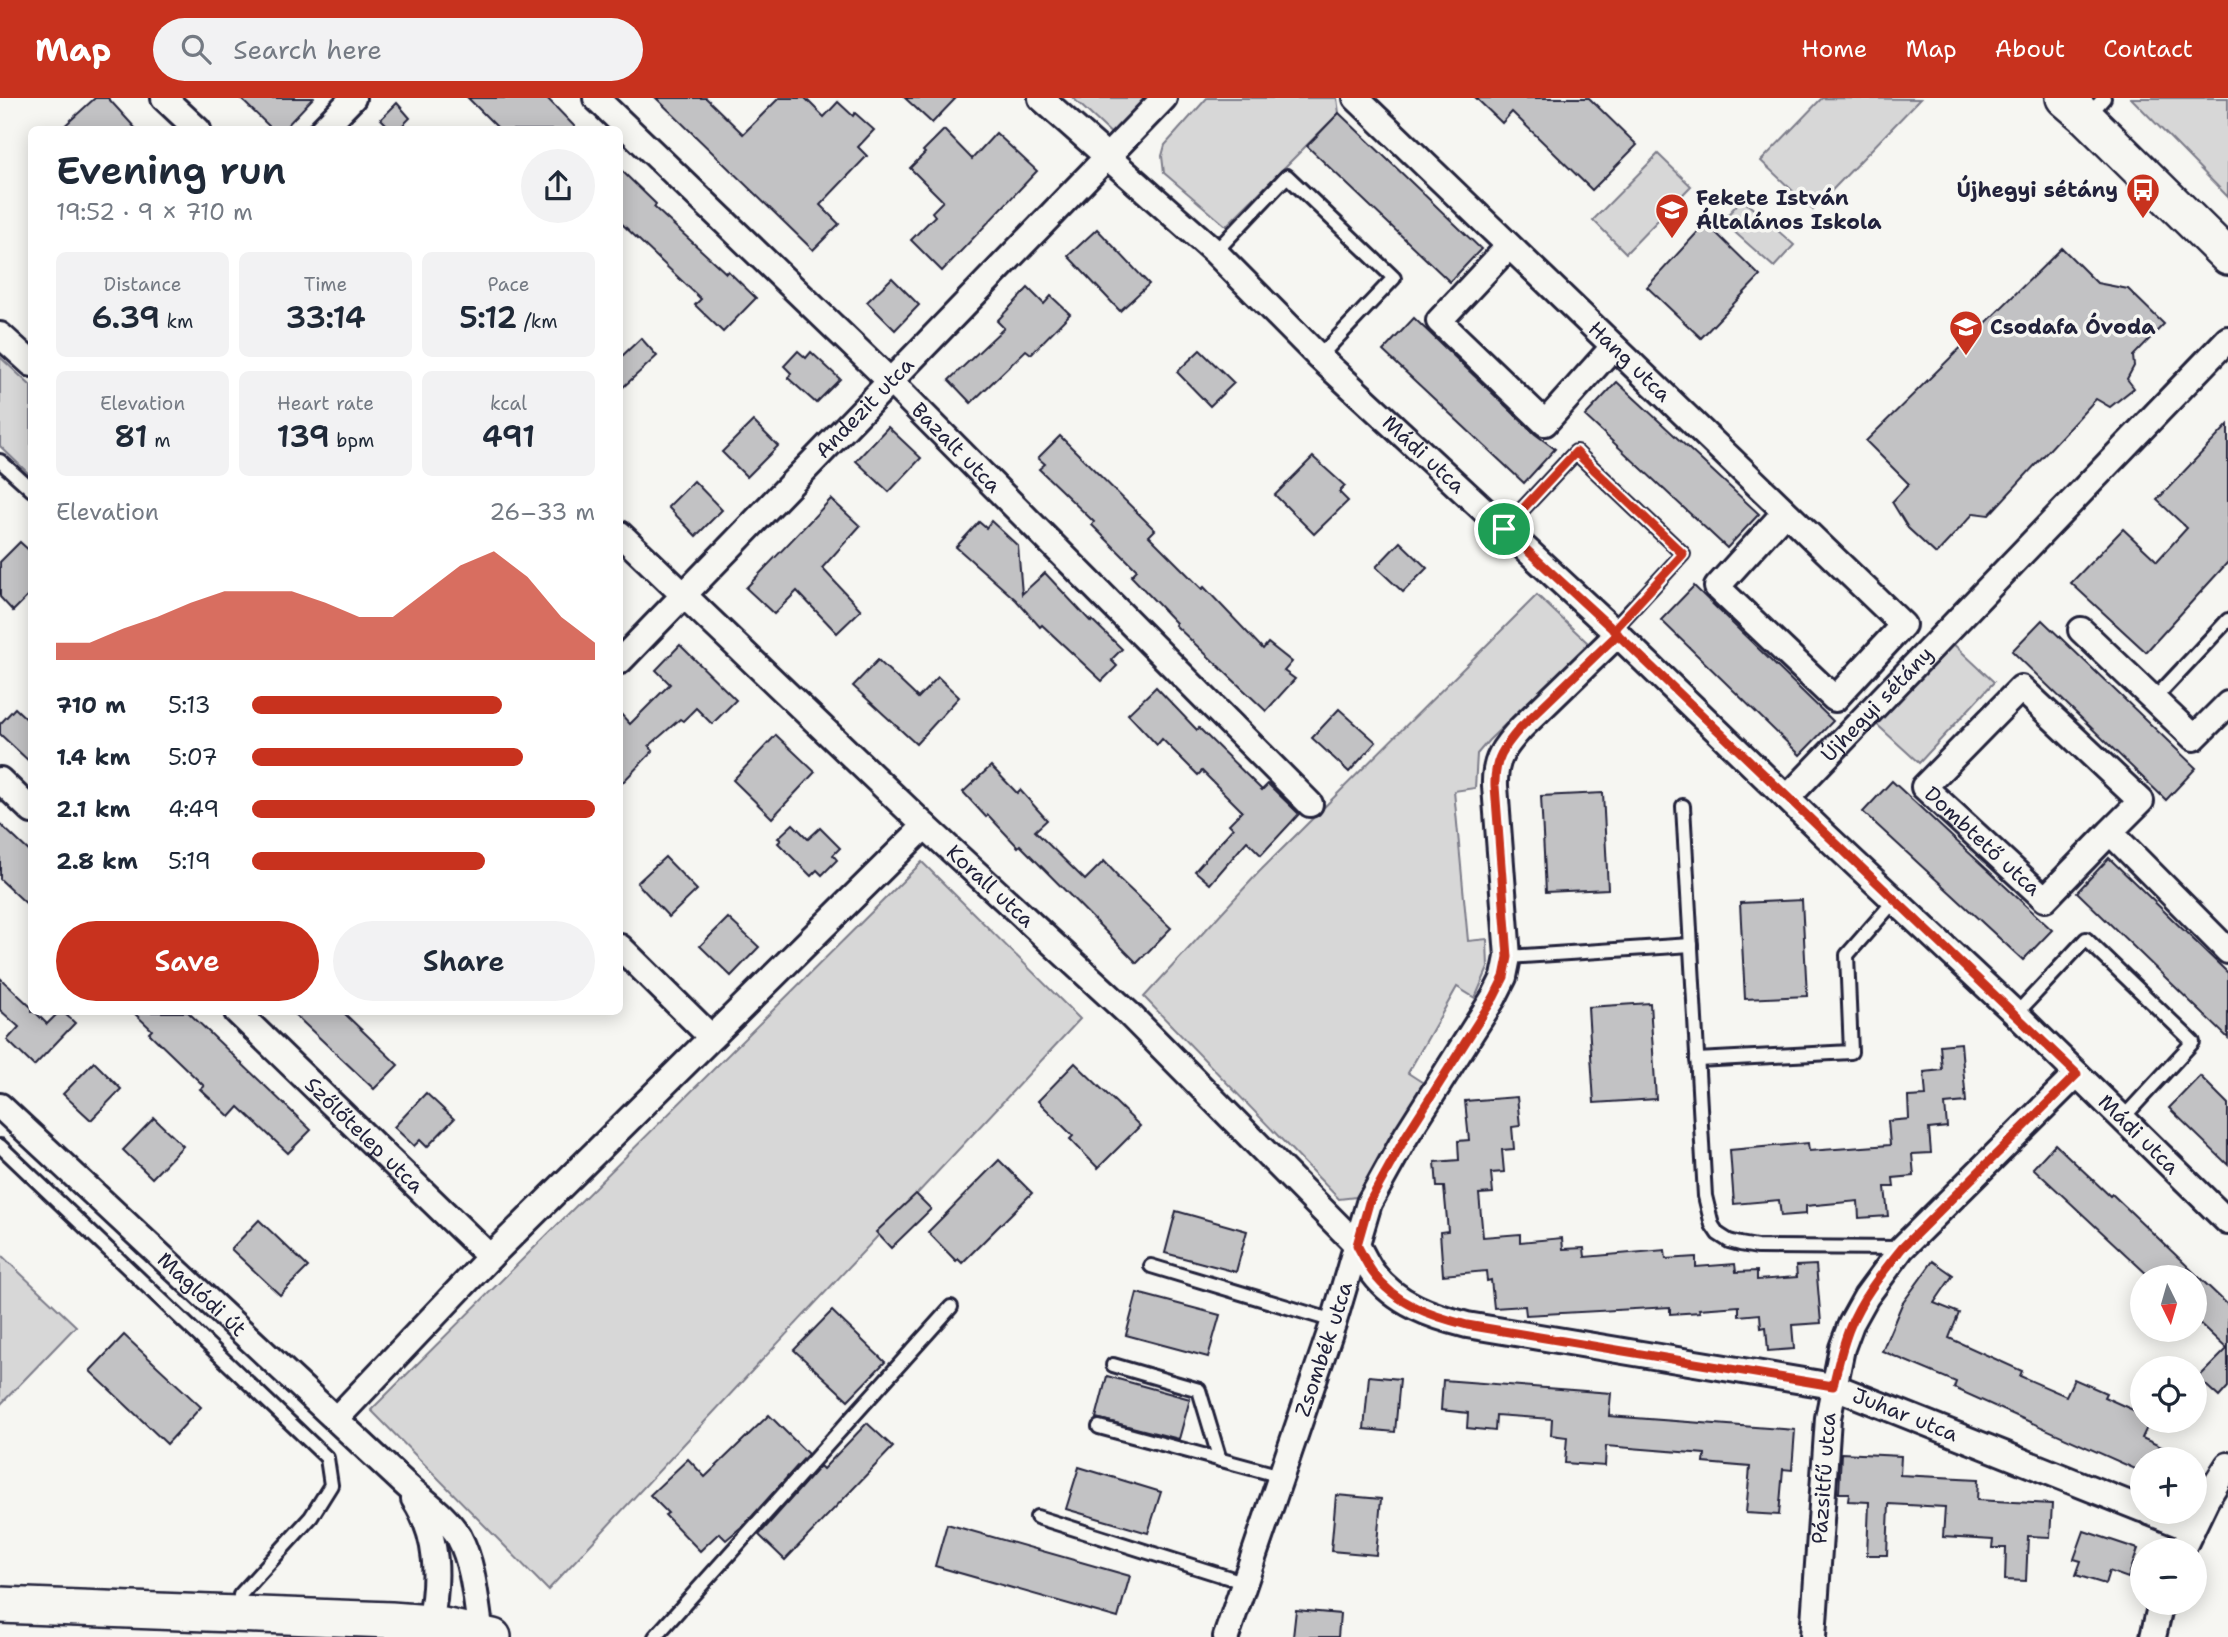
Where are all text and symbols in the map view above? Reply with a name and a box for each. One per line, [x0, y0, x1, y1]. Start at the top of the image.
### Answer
search box [153, 18, 643, 81]
text: Map [35, 27, 111, 72]
icon: search [177, 30, 215, 68]
text: Search here [233, 32, 382, 67]
text: Home [1801, 33, 1867, 65]
text: Map [1905, 33, 1957, 65]
text: About [1995, 33, 2065, 65]
text: Contact [2103, 33, 2193, 65]
text: Evening run [56, 145, 286, 196]
button: share [521, 149, 595, 223]
bus stop icon: Újhegyi sétány [2124, 171, 2162, 220]
place label: Újhegyi sétány [1957, 175, 2118, 204]
place label: Fekete István Általános Iskola [1696, 184, 1882, 236]
school or university icon: Fekete István Általános Iskola [1653, 191, 1691, 240]
text: 19:52 · 9 × 710 m [56, 197, 253, 227]
text: Distance [104, 272, 181, 297]
text: Time [304, 272, 347, 297]
text: Pace [488, 272, 529, 297]
text: 6.39 [92, 297, 160, 338]
text: 33:14 [285, 297, 366, 338]
text: 5:12 [459, 297, 517, 338]
school or university icon: Csodafa Óvoda [1947, 308, 1985, 357]
text: km [160, 309, 193, 334]
text: /km [517, 309, 558, 334]
place label: Csodafa Óvoda [1990, 312, 2156, 341]
street label: Hang utca [1582, 315, 1677, 408]
street label: Andezit utca [809, 351, 920, 465]
text: Elevation [100, 391, 185, 416]
text: Heart rate [277, 391, 374, 416]
text: kcal [490, 391, 527, 416]
street label: Bazalt utca [905, 396, 1007, 499]
street label: Mádi utca [1376, 409, 1471, 500]
text: 81 [114, 416, 148, 457]
text: 139 [277, 416, 330, 457]
text: 491 [482, 416, 535, 457]
text: m [148, 428, 171, 453]
text: bpm [330, 428, 374, 453]
text: Elevation [56, 497, 159, 527]
text: 26–33 m [489, 497, 595, 527]
pin [1474, 499, 1534, 559]
icon: arrive [1485, 510, 1523, 548]
street label: Újhegyi sétány [1814, 640, 1939, 768]
text: 710 m [56, 690, 126, 720]
text: 5:13 [168, 690, 211, 720]
text: 1.4 km [56, 742, 130, 772]
text: 5:07 [168, 742, 218, 772]
street label: Dombtető utca [1918, 780, 2047, 902]
text: 2.1 km [56, 794, 130, 824]
text: 4:49 [168, 794, 219, 824]
street label: Korall utca [940, 838, 1040, 934]
text: 2.8 km [56, 846, 138, 876]
text: 5:19 [168, 846, 211, 876]
button: Save [56, 921, 319, 1001]
button: Share [333, 921, 595, 1001]
street label: Szőlőtelep utca [299, 1071, 430, 1199]
street label: Mádi utca [2092, 1088, 2185, 1181]
street label: Maglódi út [151, 1246, 252, 1343]
north arrow [2130, 1265, 2207, 1342]
map controls [2130, 1265, 2207, 1615]
street label: Zsombék utca [1288, 1278, 1359, 1420]
button: locate [2130, 1356, 2207, 1433]
street label: Juhar utca [1849, 1381, 1962, 1448]
street label: Pázsitfű utca [1805, 1412, 1842, 1545]
button: + [2130, 1447, 2207, 1524]
button: − [2130, 1538, 2207, 1615]

